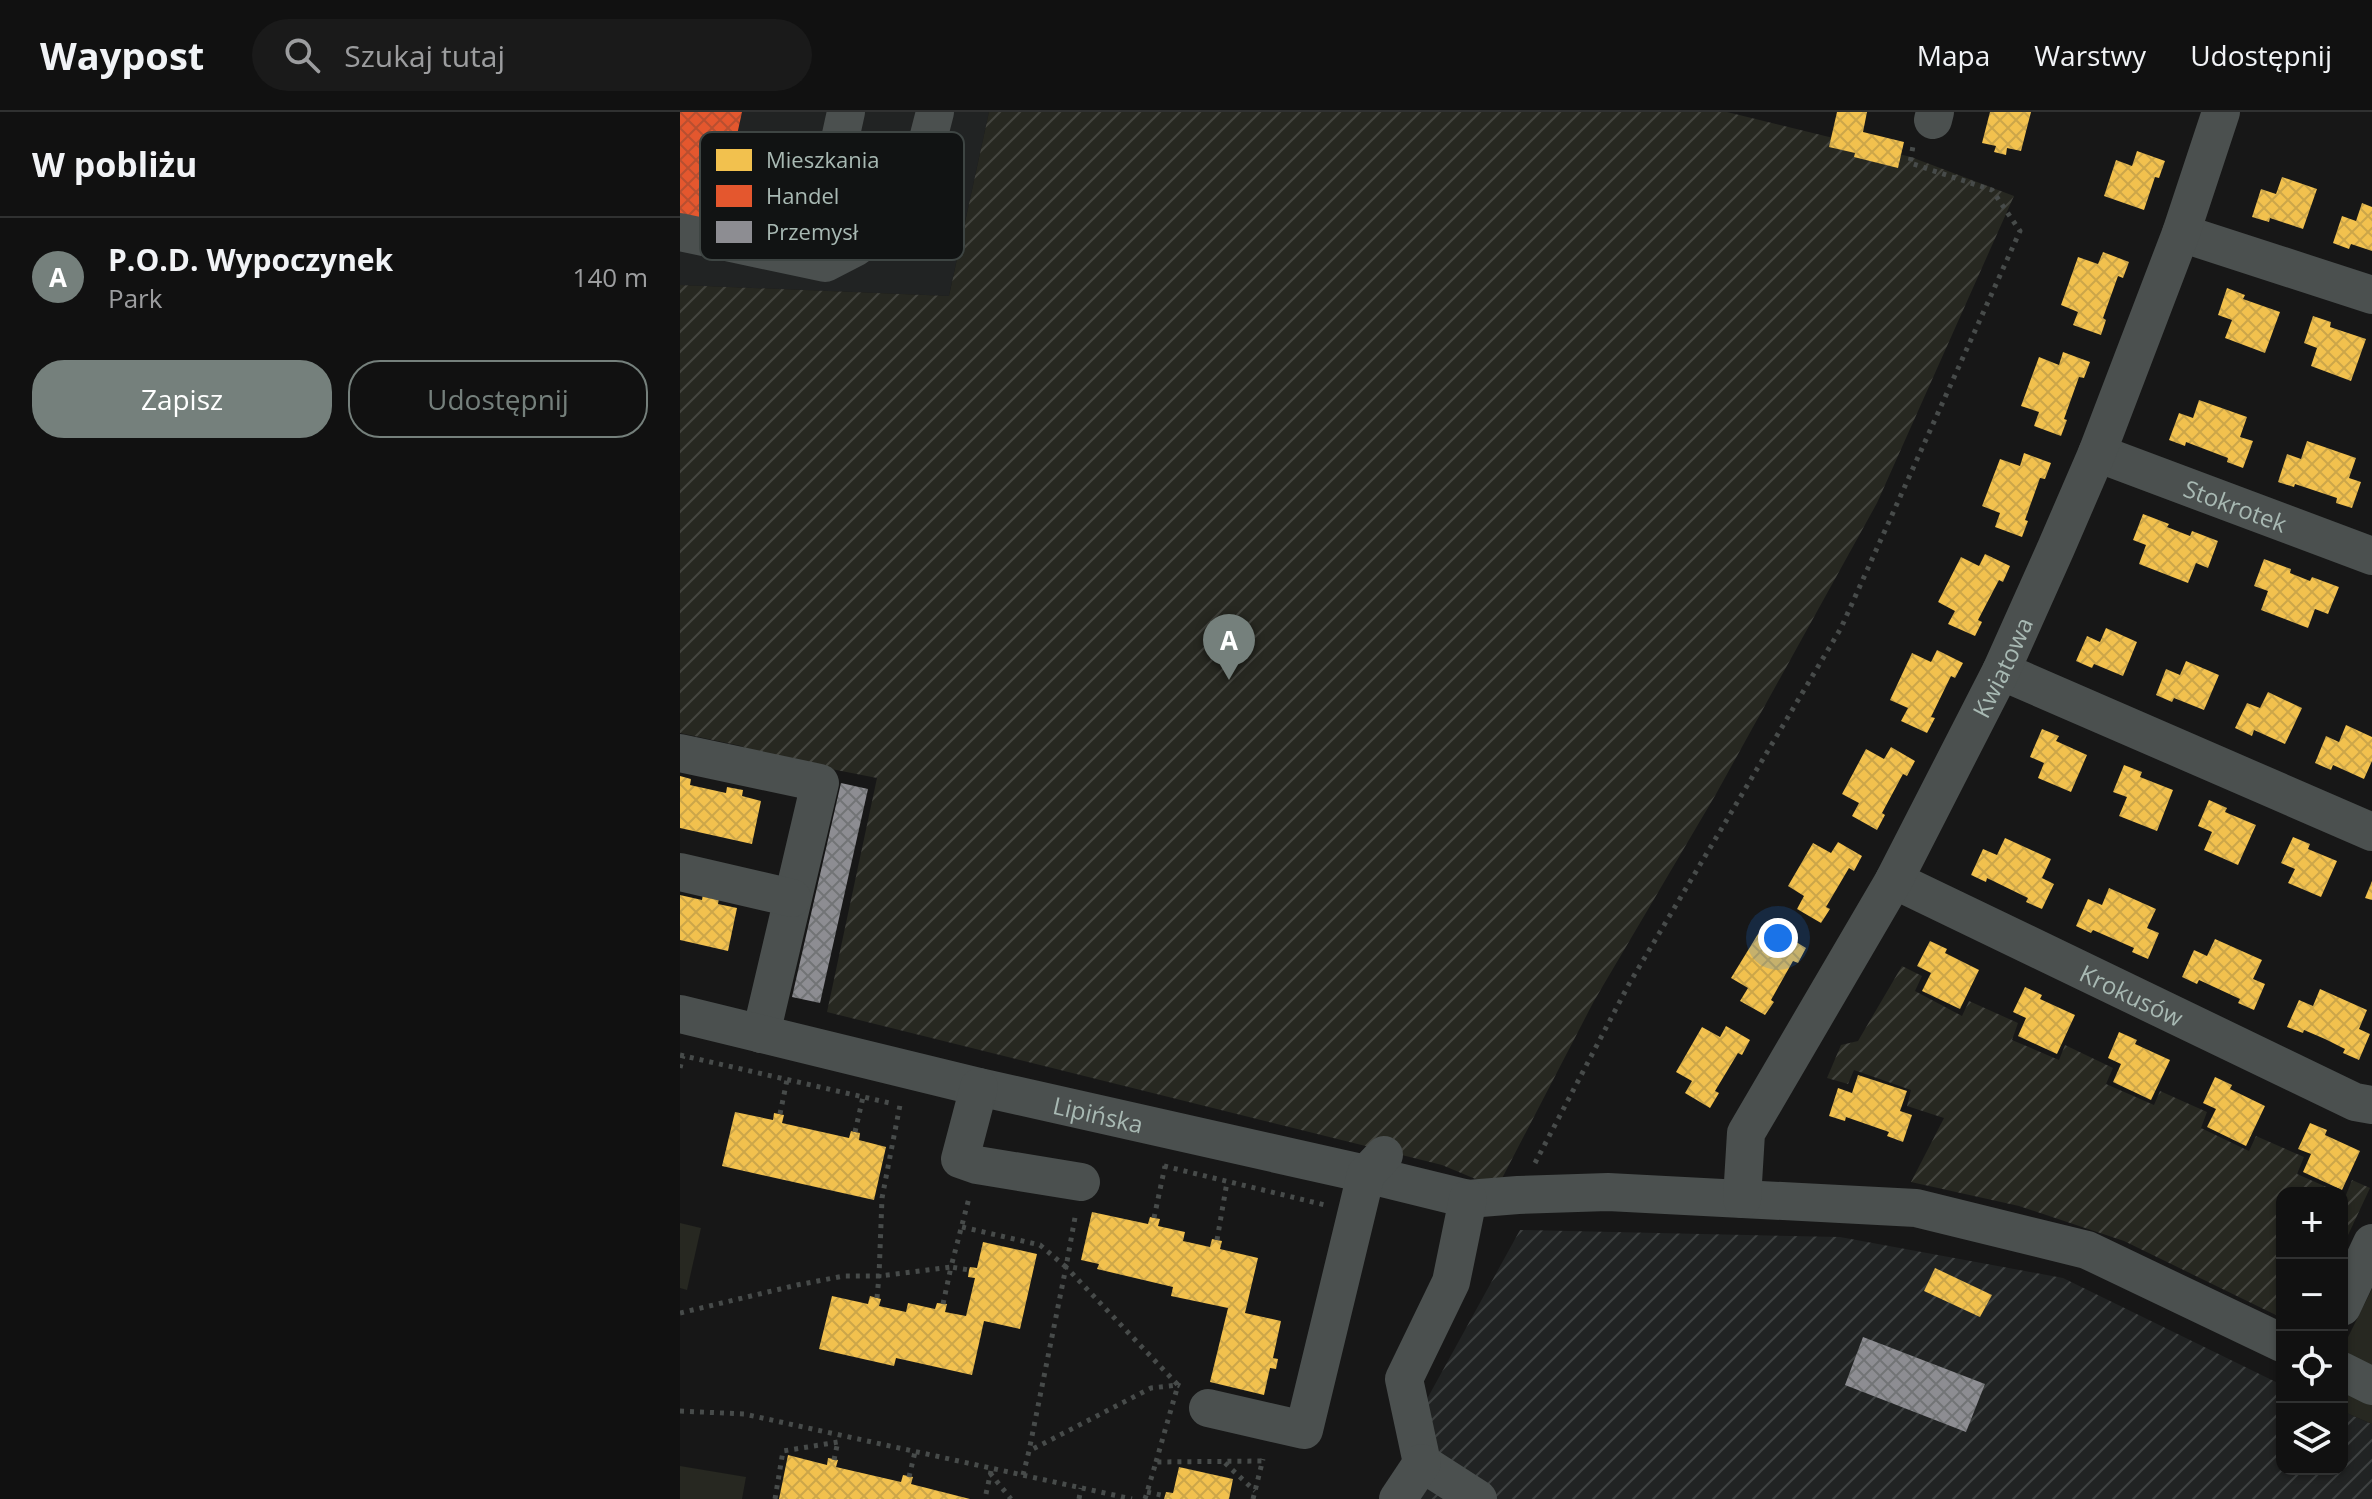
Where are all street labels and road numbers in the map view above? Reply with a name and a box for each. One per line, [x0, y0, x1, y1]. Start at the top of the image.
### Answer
street label: Stokrotek [2179, 471, 2292, 539]
street label: Kwiatowa [1964, 611, 2040, 723]
street label: Krokusów [2075, 956, 2189, 1034]
street label: Lipińska [1050, 1088, 1146, 1140]

